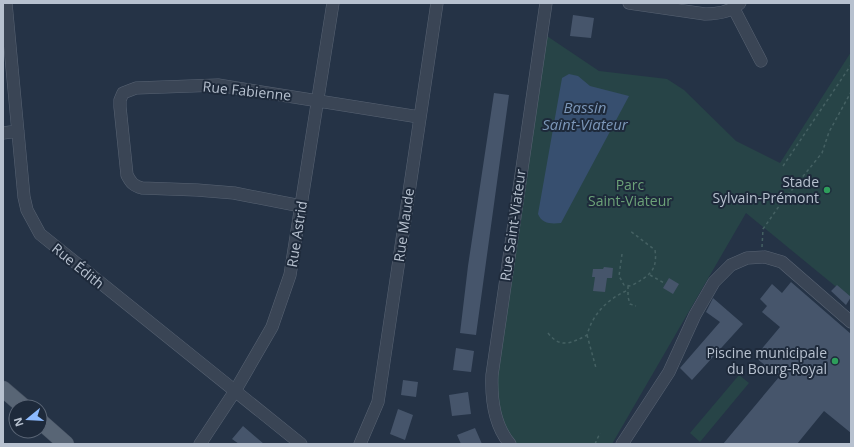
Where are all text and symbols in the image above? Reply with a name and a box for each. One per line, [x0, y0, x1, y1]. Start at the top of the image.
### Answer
street label: Rue Fabienne [202, 76, 292, 105]
water label: Bassin Saint-Viateur [542, 97, 629, 134]
street label: Rue Saint-Viateur [495, 168, 530, 282]
place label: Stade Sylvain-Prémont [712, 172, 819, 207]
park label: Parc Saint-Viateur [588, 175, 672, 210]
marker: Stade Sylvain-Prémont [822, 185, 832, 195]
street label: Rue Maude [389, 187, 418, 263]
street label: Rue Astrid [282, 199, 311, 269]
street label: Rue Édith [48, 239, 108, 293]
place label: Piscine municipale du Bourg-Royal [706, 343, 827, 378]
marker: Piscine municipale du Bourg-Royal [830, 356, 840, 366]
north arrow [8, 399, 48, 439]
text: N [9, 416, 27, 429]

